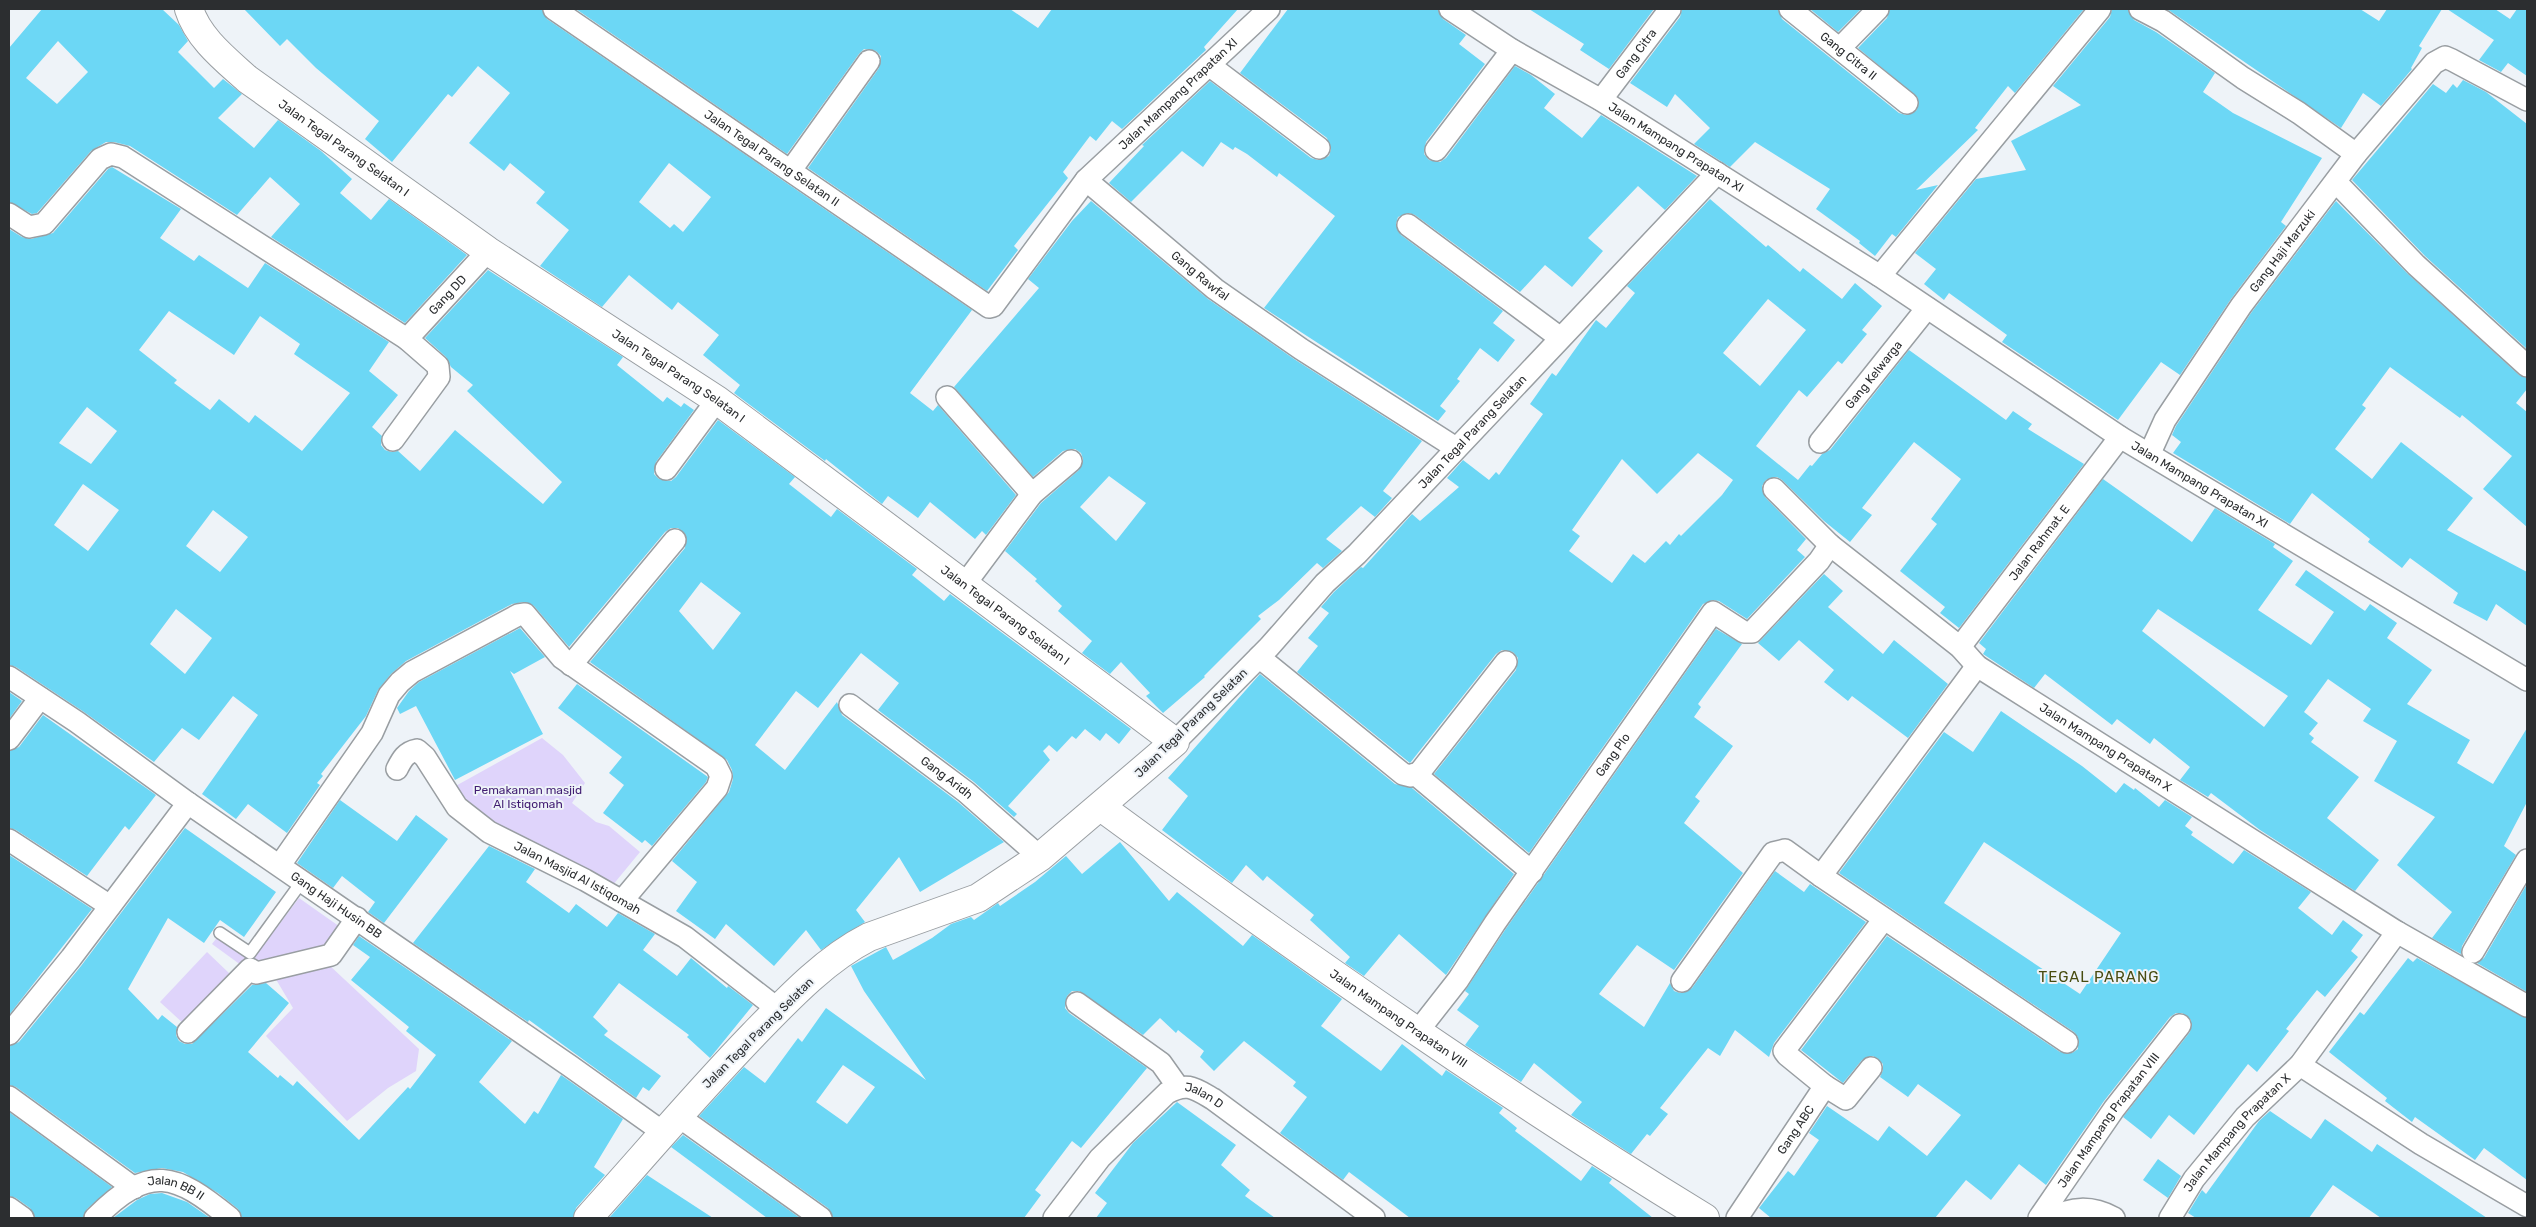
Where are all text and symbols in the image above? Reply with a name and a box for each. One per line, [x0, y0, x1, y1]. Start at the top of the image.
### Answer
street label: Gang Citra [1613, 26, 1659, 81]
street label: Gang Citra II [1817, 29, 1880, 83]
street label: Jalan Mampang Prapatan XI [1116, 35, 1240, 153]
street label: Jalan Tegal Parang Selatan I [276, 97, 412, 199]
street label: Jalan Mampang Prapatan XI [1606, 99, 1746, 195]
street label: Jalan Tegal Parang Selatan II [702, 107, 842, 209]
street label: Gang Haji Marzuki [2247, 207, 2318, 295]
street label: Gang Rawfal [1168, 248, 1232, 304]
street label: Gang DD [426, 272, 469, 318]
street label: Jalan Tegal Parang Selatan I [609, 327, 748, 425]
street label: Gang Kelwarga [1842, 338, 1905, 412]
street label: Jalan Tegal Parang Selatan [1416, 372, 1529, 491]
street label: Jalan Mampang Prapatan XI [2129, 438, 2271, 531]
street label: Jalan Rahmat. E [2006, 502, 2073, 583]
street label: Jalan Tegal Parang Selatan I [938, 563, 1072, 668]
street label: Jalan Tegal Parang Selatan [1132, 666, 1250, 780]
street label: Jalan Mampang Prapatan X [2037, 700, 2174, 795]
street label: Gang Plo [1593, 730, 1633, 779]
street label: Gang Aridh [918, 753, 976, 802]
park label: Pemakaman masjid Al Istiqomah [474, 783, 582, 811]
street label: Jalan Masjid Al Istiqomah [512, 839, 643, 917]
street label: Gang Haji Husin BB [288, 869, 385, 941]
street label: Jalan Mampang Prapatan VIII [1327, 966, 1470, 1070]
district label: TEGAL PARANG [2038, 968, 2160, 986]
street label: Jalan Tegal Parang Selatan [700, 975, 816, 1091]
street label: Jalan Mampang Prapatan VIII [2055, 1050, 2162, 1190]
street label: Jalan Mampang Prapatan X [2181, 1071, 2294, 1194]
street label: Jalan D [1184, 1080, 1226, 1111]
street label: Gang ABC [1774, 1103, 1817, 1157]
street label: Jalan BB II [146, 1173, 207, 1203]

